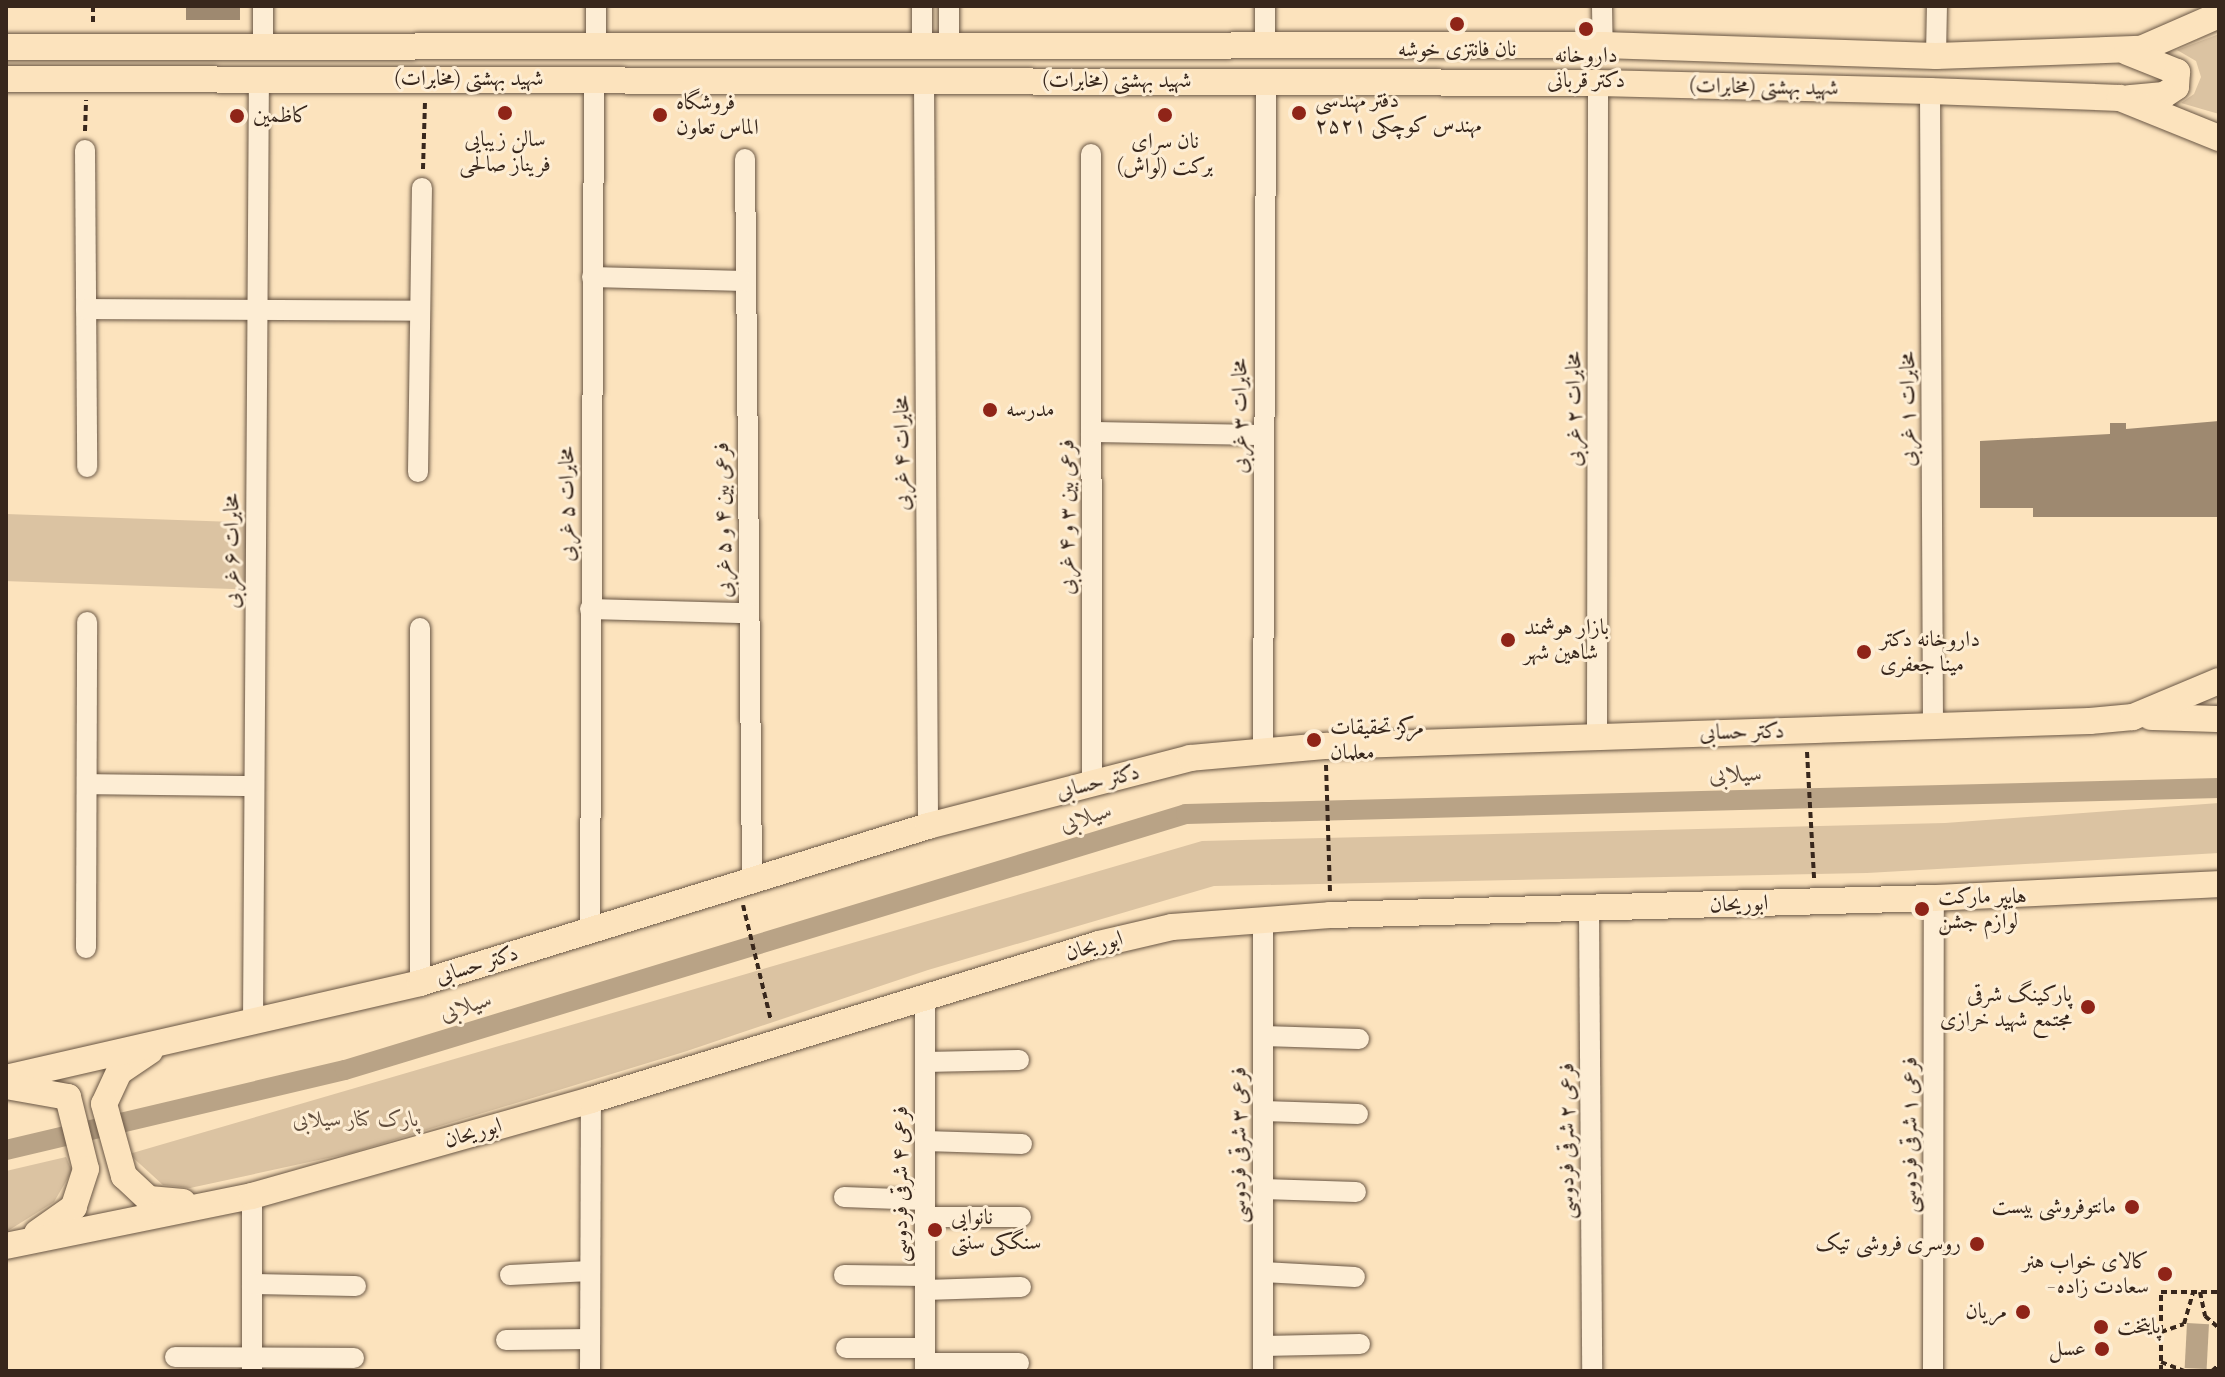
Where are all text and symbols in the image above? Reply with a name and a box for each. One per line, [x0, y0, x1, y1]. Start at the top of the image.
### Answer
marker: نان فانتزی خوشه [1448, 15, 1466, 33]
marker: داروخانه دکتر قربانی [1577, 20, 1595, 38]
place label: نان فانتزی خوشه [1398, 37, 1516, 63]
place label: داروخانه دکتر قربانی [1547, 42, 1625, 94]
street label: شهید بهشتی (مخابرات) [394, 66, 544, 92]
street label: شهید بهشتی (مخابرات) [1042, 68, 1192, 94]
street label: شهید بهشتی (مخابرات) [1689, 72, 1839, 102]
place label: دفتر مهندسی ۲۵۲۱ مهندس کوچکی [1315, 87, 1482, 138]
place label: فروشگاه الماس تعاون [676, 89, 759, 140]
place label: کاظمین [253, 103, 309, 129]
marker: سالن زیبایی فریناز صالحی [496, 104, 514, 122]
marker: دفتر مهندسی ۲۵۲۱ مهندس کوچکی [1290, 104, 1308, 122]
marker: فروشگاه الماس تعاون [651, 106, 669, 124]
marker: نان سرای برکت (لواش) [1156, 106, 1174, 124]
marker: کاظمین [228, 107, 246, 125]
place label: سالن زیبایی فریناز صالحی [459, 126, 551, 178]
place label: نان سرای برکت (لواش) [1117, 128, 1213, 180]
street label: مخابرات ۲ غربی [1561, 351, 1587, 467]
street label: مخابرات ۱ غربی [1895, 351, 1921, 467]
street label: مخابرات ۳ غربی [1227, 358, 1253, 474]
street label: مخابرات ۴ غربی [889, 395, 915, 511]
place label: مدرسه [1006, 397, 1055, 423]
marker: مدرسه [981, 401, 999, 419]
street label: فرعی بین ۳ و ۴ غربی [1054, 439, 1080, 595]
street label: فرعی بین ۴ و ۵ غربی [708, 442, 738, 598]
street label: مخابرات ۵ غربی [554, 446, 580, 562]
street label: مخابرات ۶ غربی [219, 493, 245, 609]
place label: بازار هوشمند شاهین شهر [1524, 614, 1609, 666]
place label: داروخانه دکتر مینا جعفری [1880, 626, 1980, 678]
marker: بازار هوشمند شاهین شهر [1499, 631, 1517, 649]
marker: داروخانه دکتر مینا جعفری [1855, 643, 1873, 661]
place label: مرکز تحقیقات معلمان [1330, 714, 1424, 766]
street label: دکتر حسابی [1699, 718, 1785, 746]
marker: مرکز تحقیقات معلمان [1305, 731, 1323, 749]
street label: دکتر حسابی [1054, 759, 1142, 805]
water label: سیلابی [1709, 759, 1763, 789]
water label: سیلابی [1056, 795, 1116, 839]
place label: هایپر مارکت لوازم جشن [1938, 883, 2027, 934]
street label: ابوریحان [1709, 890, 1769, 918]
marker: هایپر مارکت لوازم جشن [1913, 900, 1931, 918]
street label: ابوریحان [1062, 925, 1126, 967]
street label: دکتر حسابی [433, 940, 521, 990]
place label: پارکینگ شرقی مجتمع شهید خرازی [1940, 981, 2072, 1032]
water label: سیلابی [436, 984, 496, 1028]
marker: پارکینگ شرقی مجتمع شهید خرازی [2079, 998, 2097, 1016]
street label: فرعی ۱ شرقی فردوسی [1897, 1057, 1923, 1213]
street label: فرعی ۲ شرقی فردوسی [1554, 1063, 1580, 1219]
street label: فرعی ۳ شرقی فردوسی [1226, 1067, 1252, 1223]
street label: فرعی ۴ شرقی فردوسی [888, 1106, 914, 1262]
park label: پارک کنار سیلابی [293, 1107, 419, 1133]
street label: ابوریحان [441, 1112, 505, 1154]
place label: مانتوفروشی بیست [1991, 1194, 2116, 1220]
marker: مانتوفروشی بیست [2123, 1198, 2141, 1216]
place label: نانوایی سنگکی سنتی [951, 1204, 1041, 1256]
marker: نانوایی سنگکی سنتی [926, 1221, 944, 1239]
place label: روسری فروشی تیک [1815, 1231, 1961, 1257]
marker: روسری فروشی تیک [1968, 1235, 1986, 1253]
place label: کالای خواب هنر - سعادت زاده [2022, 1248, 2149, 1300]
marker: کالای خواب هنر - سعادت زاده [2156, 1265, 2174, 1283]
place label: مریان [1965, 1299, 2007, 1325]
marker: مریان [2014, 1303, 2032, 1321]
place label: پایتخت [2117, 1314, 2161, 1340]
marker: پایتخت [2092, 1318, 2110, 1336]
place label: عسل [2049, 1336, 2086, 1362]
marker: عسل [2093, 1340, 2111, 1358]

